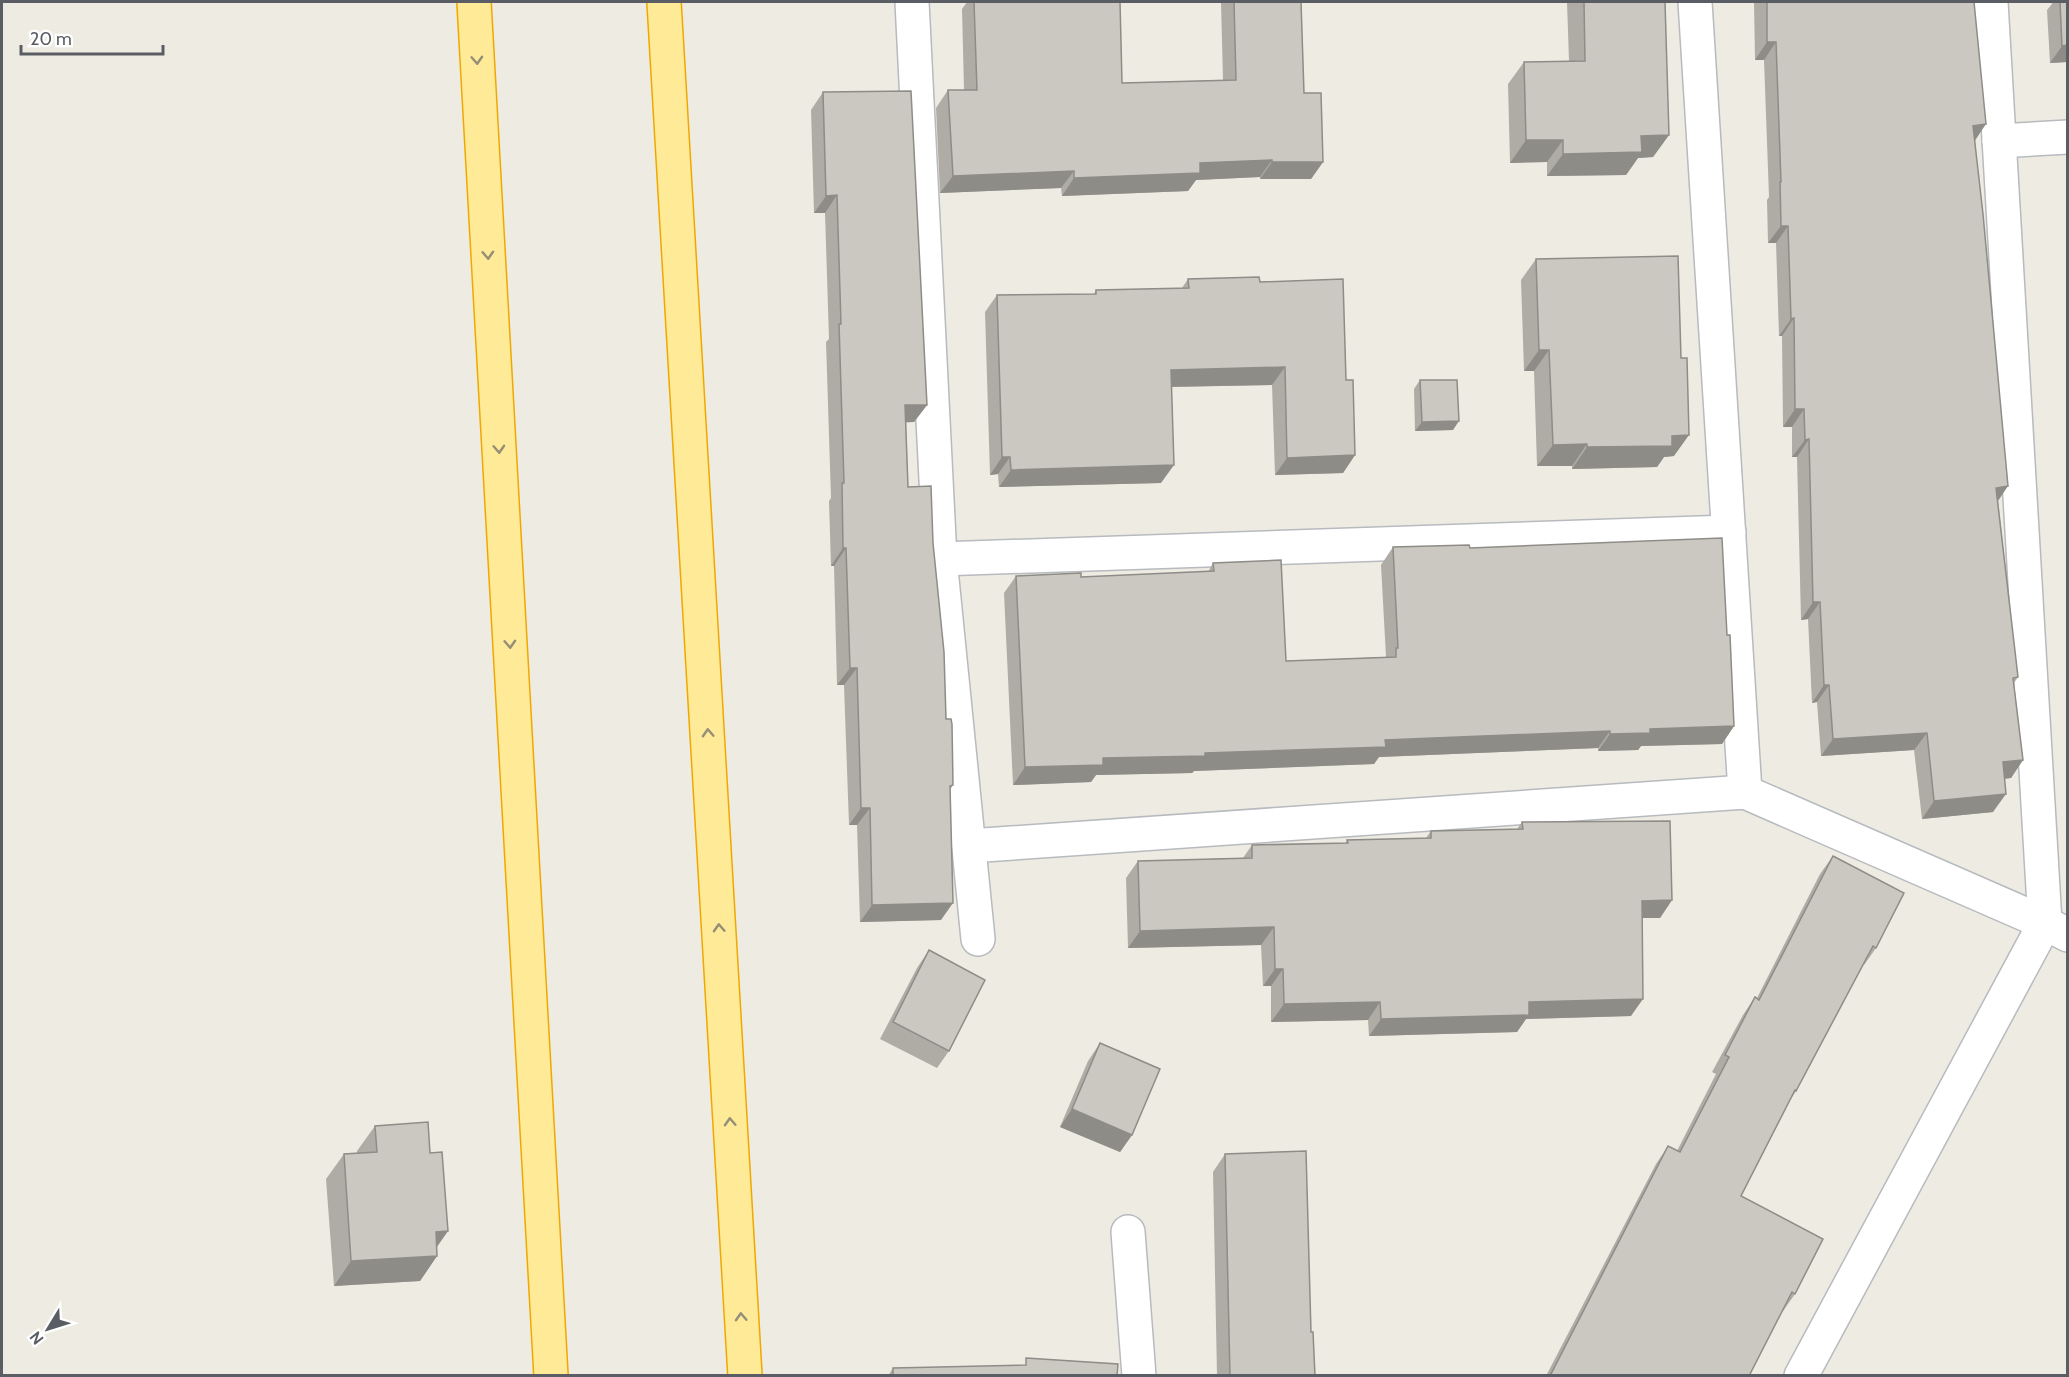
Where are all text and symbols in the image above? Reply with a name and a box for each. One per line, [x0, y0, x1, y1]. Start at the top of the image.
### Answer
scale bar [21, 18, 164, 56]
text: 20 m [30, 28, 72, 50]
one-way arrow [471, 55, 484, 64]
one-way arrow [481, 250, 494, 259]
one-way arrow [492, 445, 505, 454]
one-way arrow [503, 640, 516, 649]
one-way arrow [701, 729, 714, 738]
one-way arrow [713, 923, 726, 932]
one-way arrow [724, 1118, 737, 1127]
north arrow [18, 1299, 78, 1359]
one-way arrow [735, 1313, 748, 1322]
text: N [26, 1328, 48, 1348]

